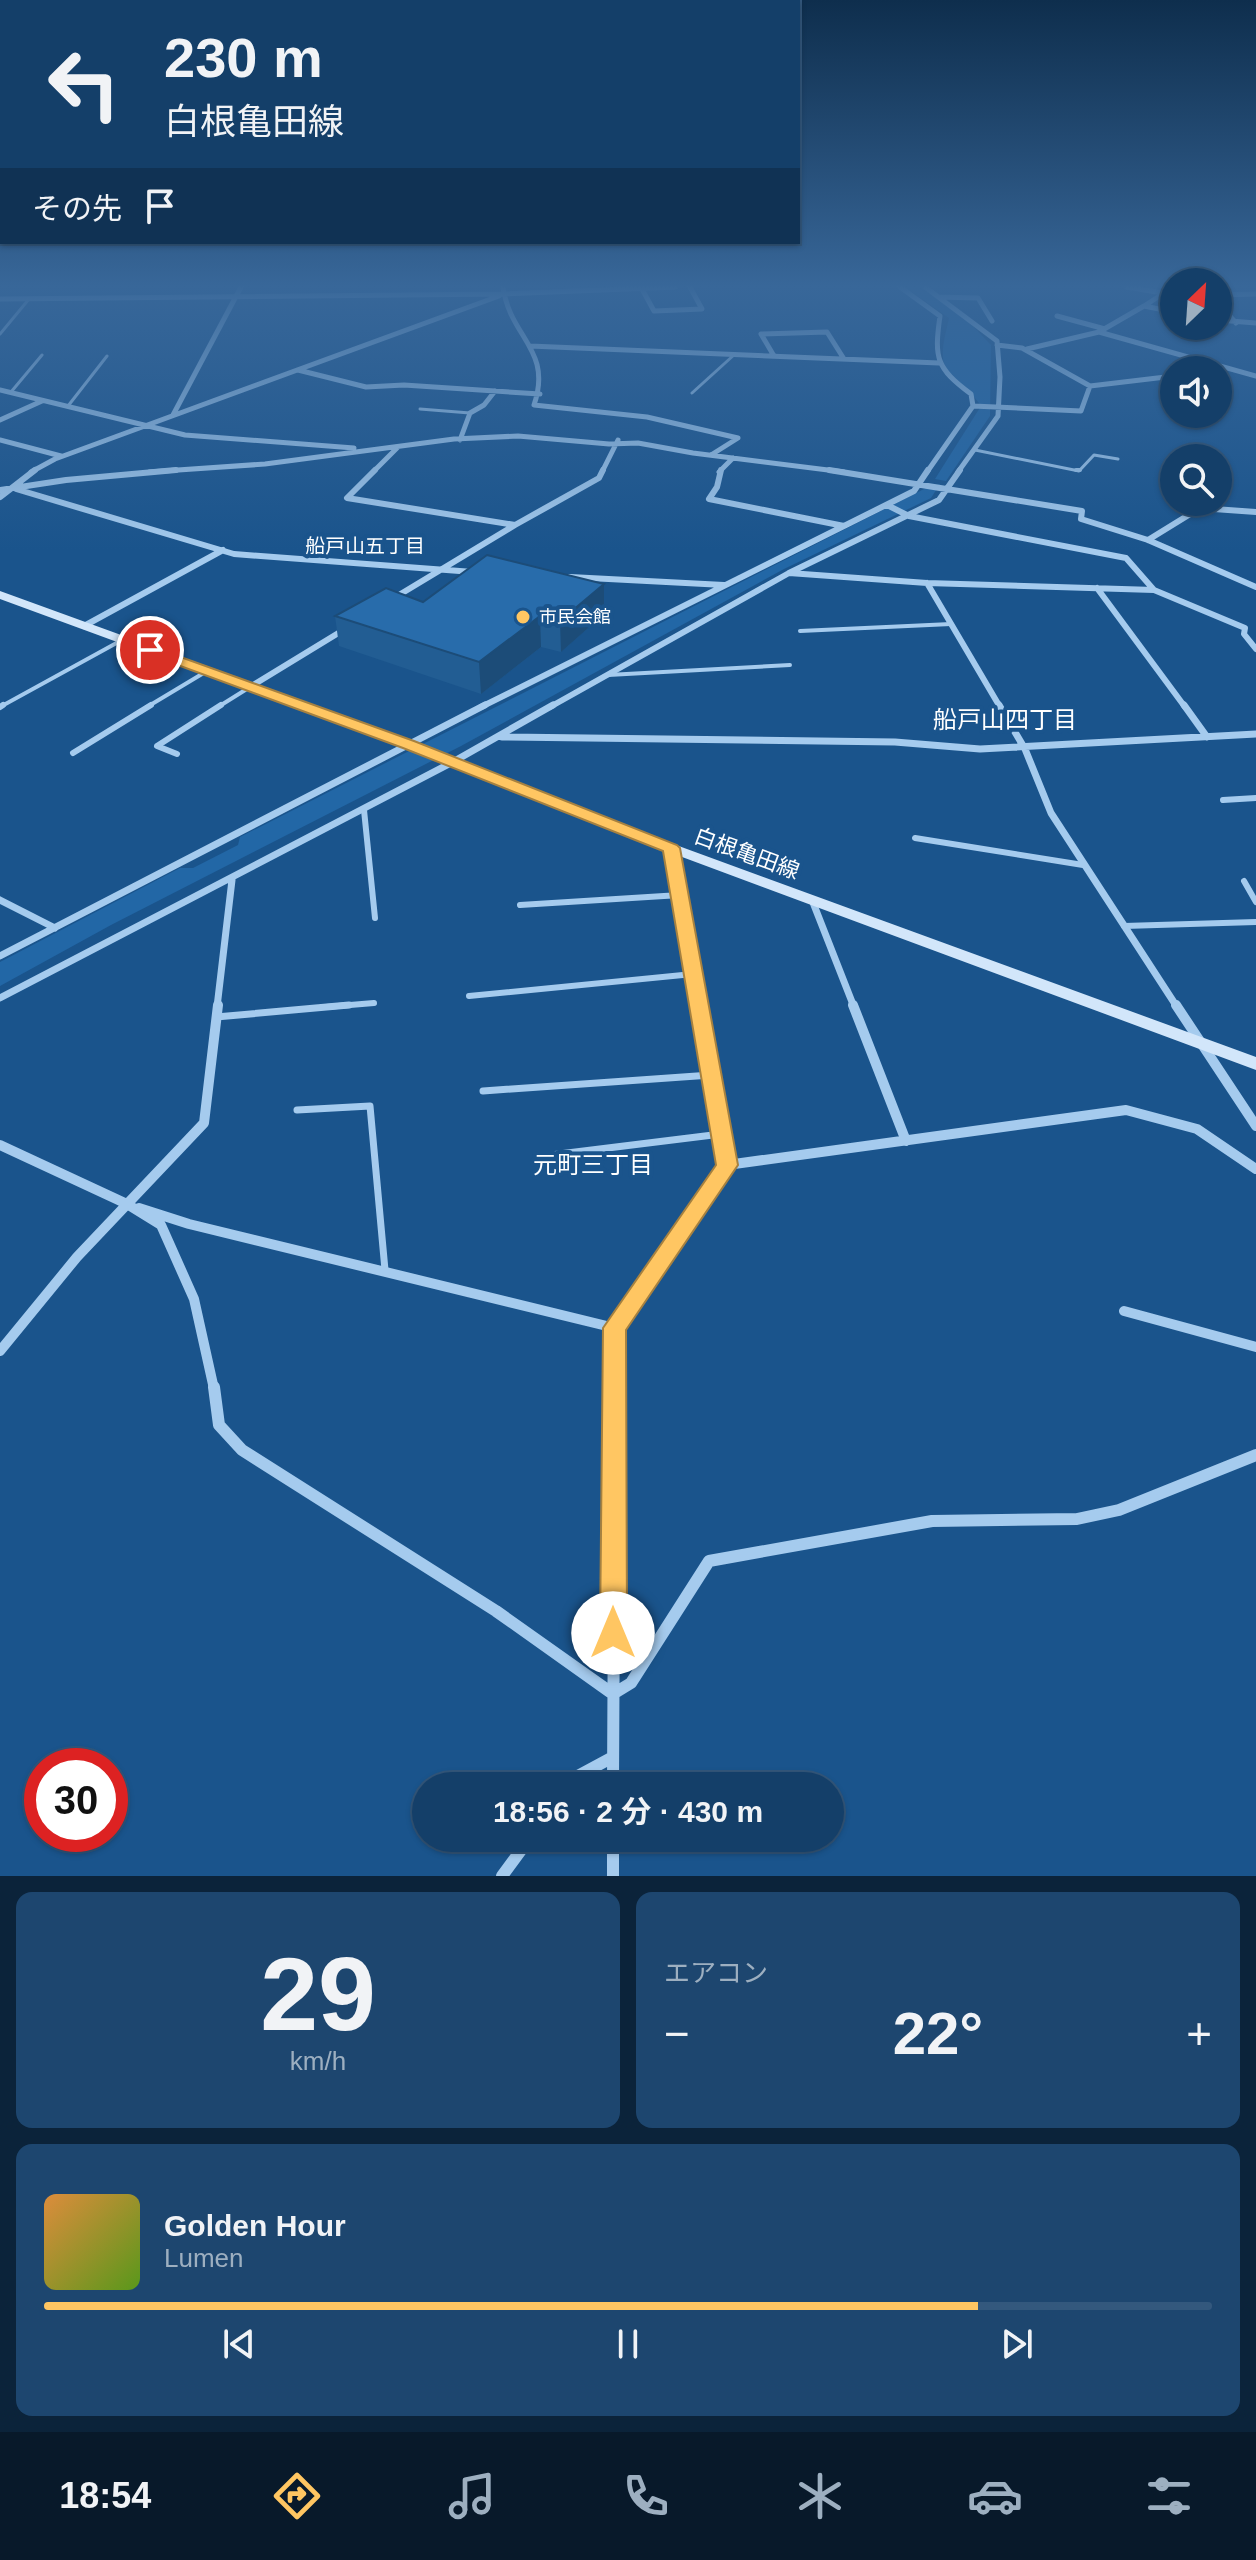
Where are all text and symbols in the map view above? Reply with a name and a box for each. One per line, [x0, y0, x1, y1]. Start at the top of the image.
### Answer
text: 230 m [164, 26, 323, 89]
icon: left [32, 32, 136, 136]
text: 白根亀田線 [164, 101, 344, 142]
icon: arrive [138, 184, 182, 228]
text: その先 [32, 192, 122, 225]
north arrow [1160, 268, 1232, 340]
map controls [1160, 268, 1232, 516]
button: sound [1160, 356, 1232, 428]
button: search [1160, 444, 1232, 516]
district label: 船戸山五丁目 [305, 535, 425, 557]
place label: 市民会館 [539, 607, 611, 627]
marker: 市民会館 [514, 608, 532, 626]
pin [116, 616, 184, 684]
icon: arrive [128, 628, 172, 672]
district label: 船戸山四丁目 [933, 706, 1077, 733]
street label: 白根亀田線 [691, 823, 803, 884]
district label: 元町三丁目 [533, 1151, 653, 1178]
position arrow [571, 1591, 655, 1675]
speed limit sign: 30 [24, 1748, 128, 1852]
text: 18:56 · 2 分 · 430 m [493, 1795, 763, 1828]
text: 29 [260, 1936, 376, 2052]
text: エアコン [664, 1958, 768, 1988]
text: 22° [893, 2000, 983, 2067]
text: − [664, 2009, 690, 2058]
text: + [1186, 2009, 1212, 2058]
text: km/h [290, 2046, 346, 2076]
text: Golden Hour [164, 2209, 346, 2242]
text: Lumen [164, 2243, 244, 2273]
icon: previous [217, 2322, 261, 2366]
icon: pause [606, 2322, 650, 2366]
icon: next [995, 2322, 1039, 2366]
icon: directions [269, 2468, 325, 2524]
icon: music [444, 2468, 500, 2524]
icon: phone [618, 2468, 674, 2524]
icon: climate [792, 2468, 848, 2524]
icon: car [967, 2468, 1023, 2524]
icon: filters [1141, 2468, 1197, 2524]
text: 18:54 [59, 2475, 151, 2516]

